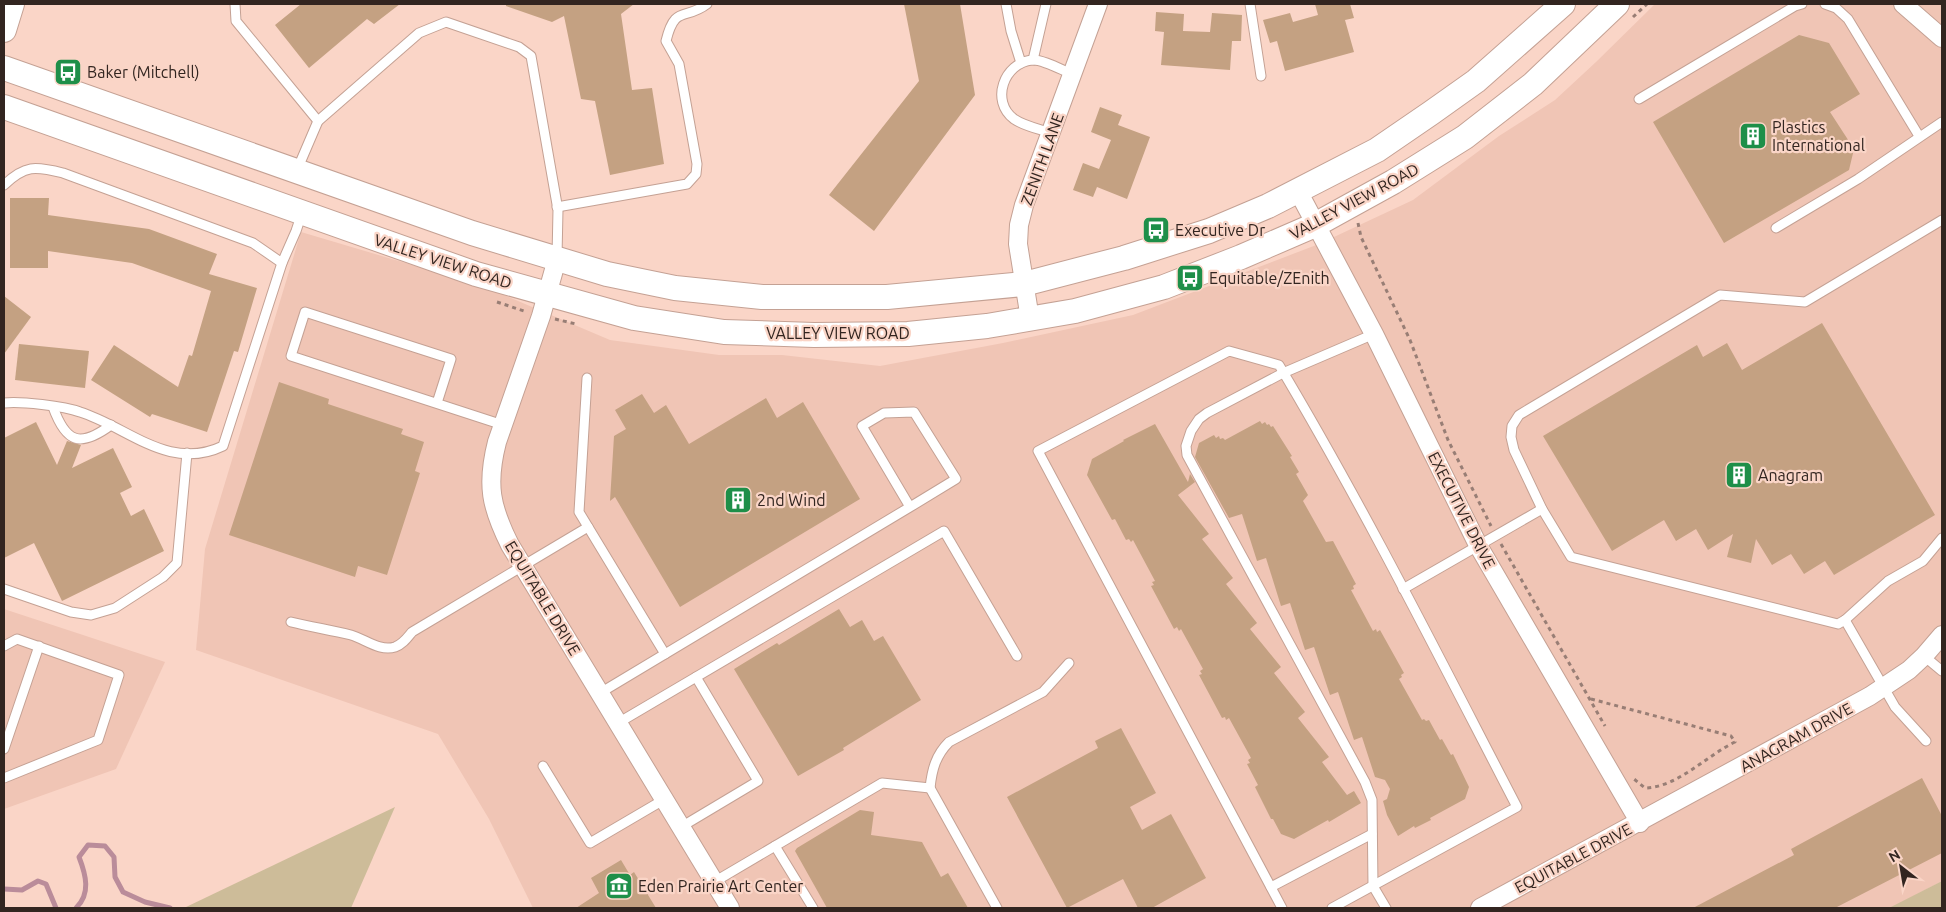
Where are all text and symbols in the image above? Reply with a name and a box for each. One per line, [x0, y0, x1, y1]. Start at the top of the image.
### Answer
bus stop icon: Baker (Mitchell) [53, 57, 83, 87]
place label: Baker (Mitchell) [87, 63, 200, 82]
street label: ZENITH LANE [1017, 110, 1067, 207]
place label: Plastics International [1772, 118, 1865, 154]
building icon: Plastics International [1738, 121, 1768, 151]
street label: VALLEY VIEW ROAD [1286, 159, 1422, 243]
bus stop icon: Executive Dr [1141, 215, 1171, 245]
place label: Executive Dr [1175, 221, 1265, 239]
street label: VALLEY VIEW ROAD [372, 230, 514, 292]
bus stop icon: Equitable/ZEnith [1175, 263, 1205, 293]
place label: Equitable/ZEnith [1209, 269, 1330, 287]
street label: VALLEY VIEW ROAD [766, 324, 910, 342]
street label: EXECUTIVE DRIVE [1425, 449, 1499, 571]
building icon: Anagram [1724, 460, 1754, 490]
place label: Anagram [1758, 466, 1823, 484]
building icon: 2nd Wind [723, 485, 753, 515]
place label: 2nd Wind [757, 491, 826, 509]
street label: EQUITABLE DRIVE [502, 538, 584, 658]
street label: ANAGRAM DRIVE [1737, 699, 1855, 775]
street label: EQUITABLE DRIVE [1511, 820, 1635, 896]
north arrow [1876, 842, 1926, 892]
text: N [1886, 846, 1903, 865]
museum icon: Eden Prairie Art Center [604, 871, 634, 901]
place label: Eden Prairie Art Center [638, 877, 803, 895]

